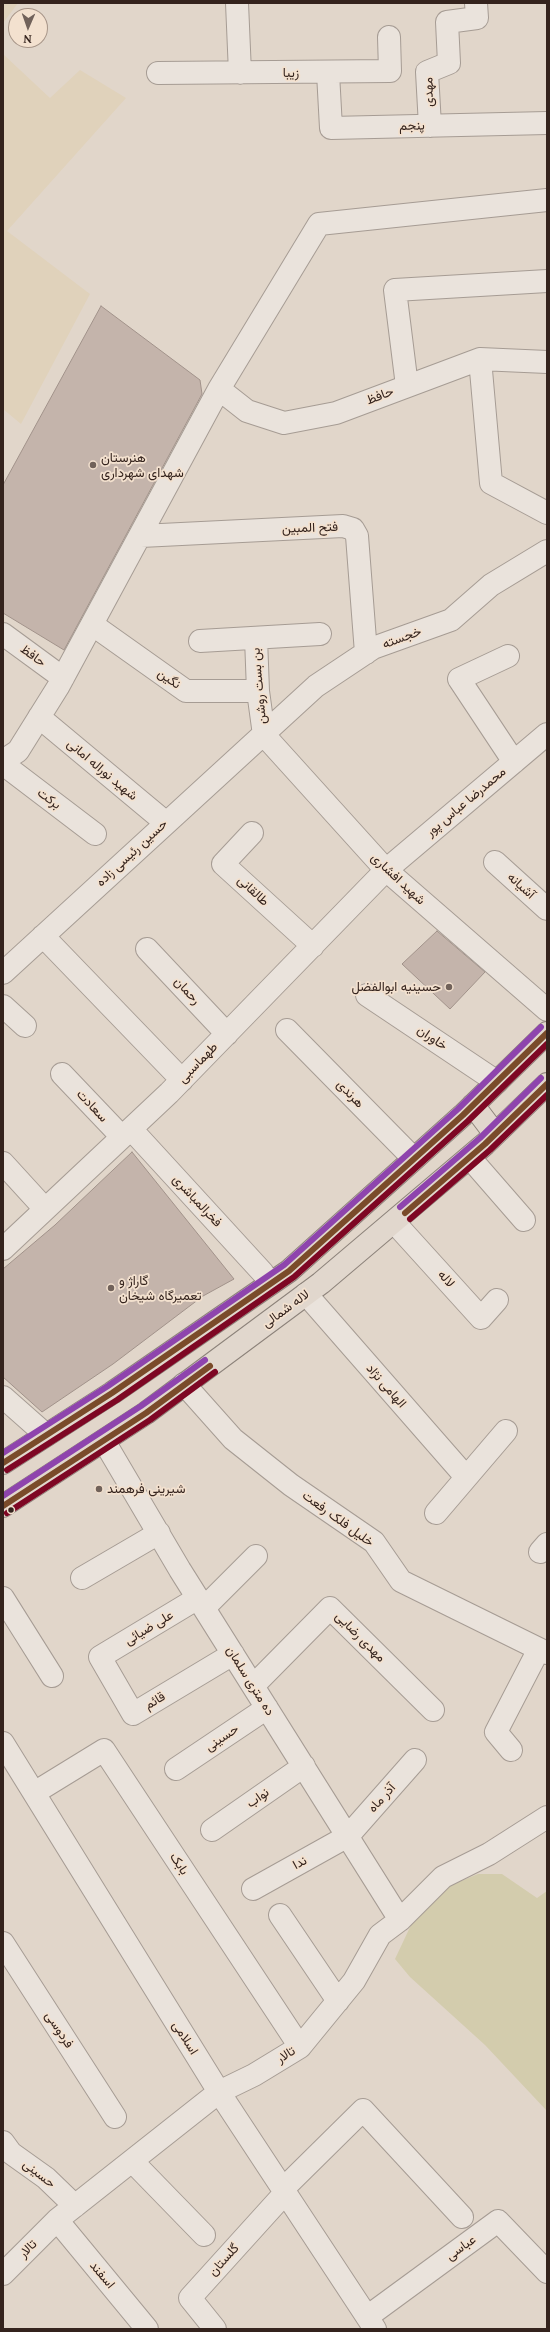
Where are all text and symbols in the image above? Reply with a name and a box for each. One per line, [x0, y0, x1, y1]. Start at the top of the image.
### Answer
north arrow [8, 8, 48, 48]
text: N [23, 32, 32, 46]
street label: زیبا [283, 65, 299, 81]
street label: مهدی [421, 77, 437, 107]
street label: پنجم [399, 118, 425, 134]
street label: حافظ [364, 384, 396, 408]
place label: هنرستان شهدای شهرداری [101, 450, 184, 481]
marker: هنرستان شهدای شهرداری [88, 460, 98, 470]
street label: فتح المبین [282, 519, 338, 537]
street label: خجسته [380, 624, 424, 652]
street label: حافظ [17, 641, 49, 671]
street label: بن بست روشن [248, 647, 270, 725]
street label: نگین [154, 665, 184, 693]
street label: شهید نوراله امانی [64, 736, 140, 804]
street label: محمدرضا عباس پور [423, 764, 509, 840]
street label: برکت [34, 785, 64, 813]
street label: حسین رئیسی زاده [93, 816, 171, 890]
street label: شهید افشاری [368, 850, 428, 908]
street label: آشیانه [504, 870, 538, 902]
street label: طالقانی [234, 872, 272, 910]
street label: رحمان [170, 974, 204, 1008]
place label: حسینیه ابوالفضل [352, 979, 441, 995]
marker: حسینیه ابوالفضل [444, 982, 454, 992]
street label: خاوران [414, 1022, 450, 1054]
street label: طهماسبی [175, 1040, 221, 1086]
street label: هرندی [333, 1077, 367, 1111]
street label: سعادت [73, 1087, 111, 1125]
street label: فخرالمباشری [169, 1172, 225, 1230]
street label: لاله [434, 1267, 458, 1291]
place label: گاراژ و تعمیرگاه شیخان [119, 1273, 202, 1304]
marker: گاراژ و تعمیرگاه شیخان [106, 1283, 116, 1293]
street label: لاله شمالی [259, 1287, 313, 1331]
street label: الهامی نژاد [363, 1361, 409, 1411]
place label: شیرینی فرهمند [107, 1481, 185, 1497]
marker: شیرینی فرهمند [94, 1484, 104, 1494]
street label: خلیل فلک رفعت [299, 1488, 377, 1550]
unlabelled marker [6, 1505, 16, 1515]
street label: علی ضیائی [122, 1607, 176, 1649]
street label: مهدی رضایی [332, 1609, 388, 1665]
street label: ده متری سلمان [222, 1643, 278, 1719]
street label: قائم [142, 1689, 168, 1713]
street label: حسینی [202, 1721, 242, 1755]
street label: آذر ماه [365, 1780, 399, 1816]
street label: نواب [244, 1785, 272, 1811]
street label: بابک [166, 1850, 192, 1878]
street label: ندا [290, 1853, 310, 1873]
street label: فردوسی [41, 2009, 77, 2051]
street label: اسلامی [169, 2018, 201, 2058]
street label: تالار [274, 2043, 298, 2067]
street label: حسینی [20, 2156, 58, 2192]
street label: عباسی [443, 2232, 479, 2264]
street label: تالار [16, 2237, 40, 2261]
street label: گلستان [205, 2241, 243, 2279]
street label: اسفند [86, 2258, 118, 2292]

